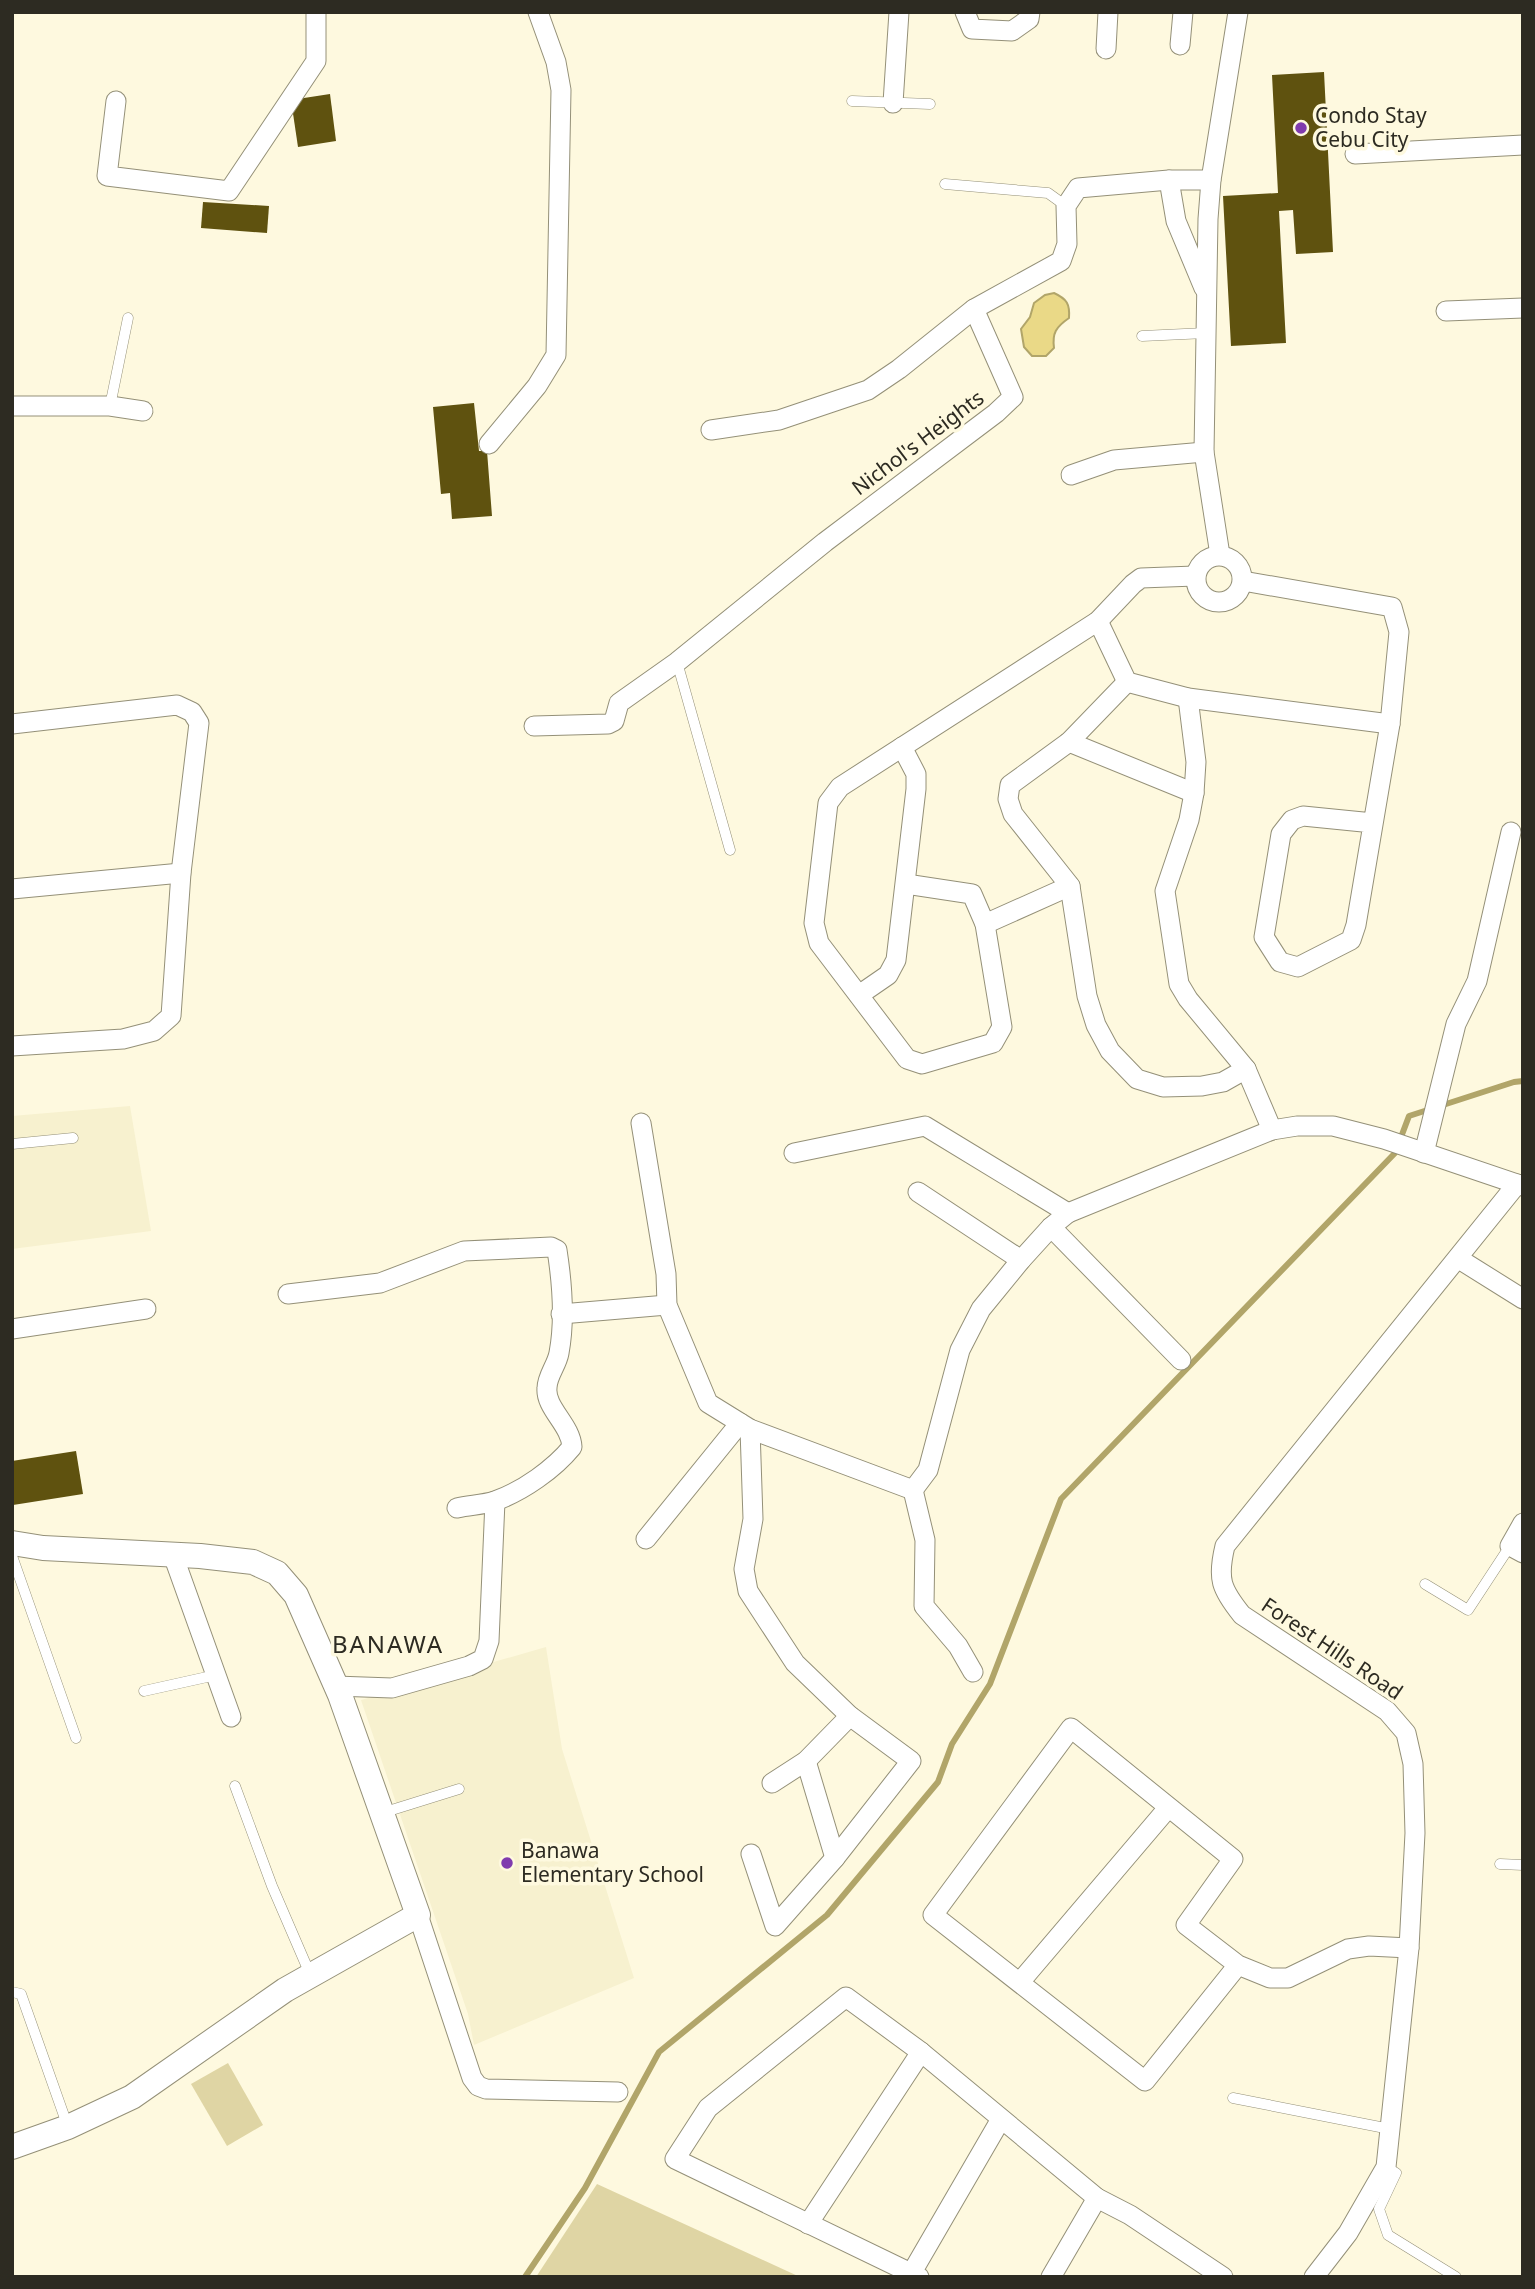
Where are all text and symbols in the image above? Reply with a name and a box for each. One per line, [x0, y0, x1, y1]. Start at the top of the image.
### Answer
place label: Condo Stay Cebu City [1315, 101, 1427, 153]
marker: Condo Stay Cebu City [1293, 120, 1309, 136]
street label: Nichol's Heights [846, 383, 989, 501]
street label: Forest Hills Road [1256, 1591, 1409, 1706]
district label: BANAWA [332, 1627, 444, 1660]
place label: Banawa Elementary School [521, 1836, 704, 1888]
marker: Banawa Elementary School [499, 1855, 515, 1871]

